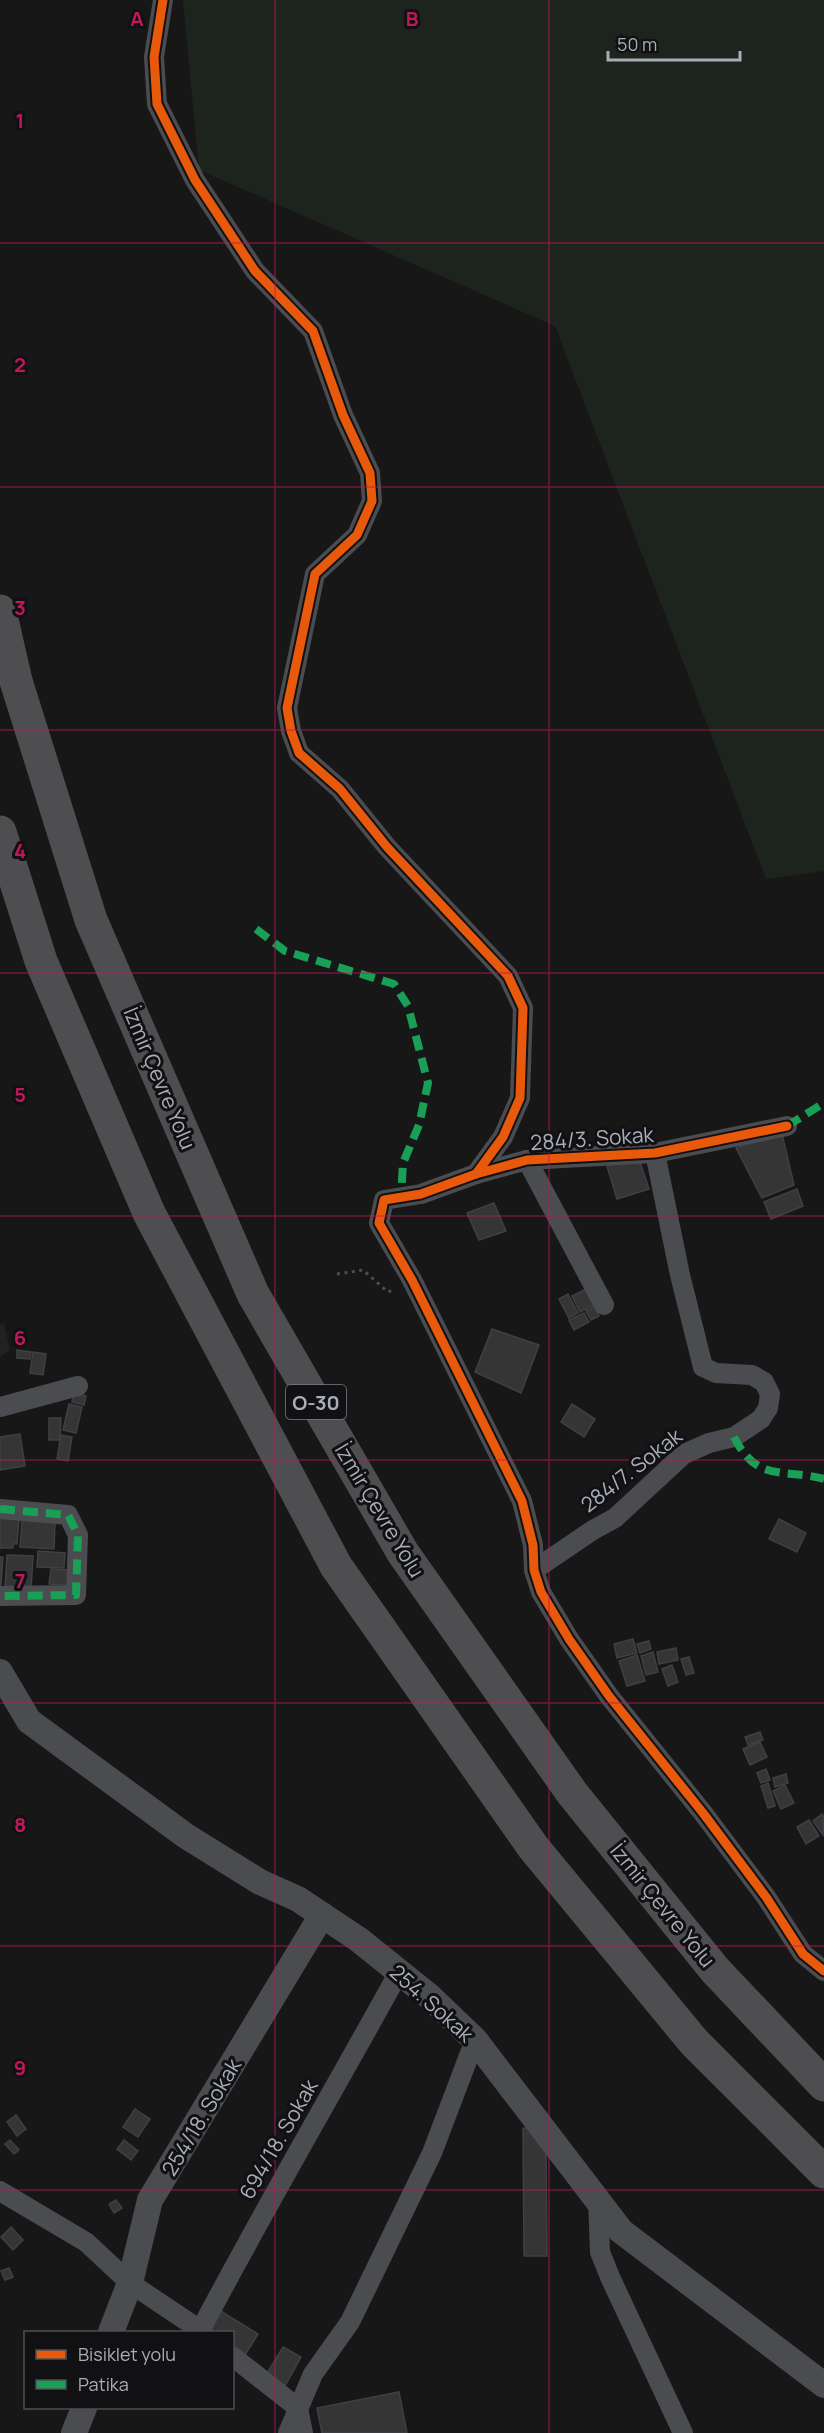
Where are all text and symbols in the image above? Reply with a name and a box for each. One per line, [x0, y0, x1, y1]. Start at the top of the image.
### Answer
text: A [130, 5, 144, 32]
text: B [406, 5, 419, 32]
scale bar [608, 24, 740, 62]
text: 50 m [617, 32, 657, 56]
text: 1 [16, 107, 24, 134]
text: 2 [14, 351, 26, 378]
text: 3 [14, 594, 26, 621]
text: 4 [14, 837, 26, 864]
street label: İzmir Çevre Yolu [117, 1003, 203, 1153]
text: 5 [14, 1081, 26, 1108]
street label: 284/3. Sokak [529, 1120, 655, 1156]
text: 6 [14, 1324, 26, 1351]
road number: O-30 [286, 1385, 346, 1419]
street label: 284/7. Sokak [575, 1421, 688, 1518]
street label: İzmir Çevre Yolu [329, 1438, 431, 1582]
text: 7 [15, 1567, 25, 1594]
text: 8 [14, 1811, 26, 1838]
street label: İzmir Çevre Yolu [604, 1837, 722, 1973]
street label: 254. Sokak [384, 1958, 480, 2048]
street label: 254/18. Sokak [155, 2053, 247, 2181]
text: 9 [14, 2054, 26, 2081]
street label: 694/18. Sokak [232, 2073, 324, 2204]
legend [24, 2331, 234, 2409]
text: Bisiklet yolu [78, 2342, 176, 2366]
text: Patika [78, 2372, 129, 2396]

